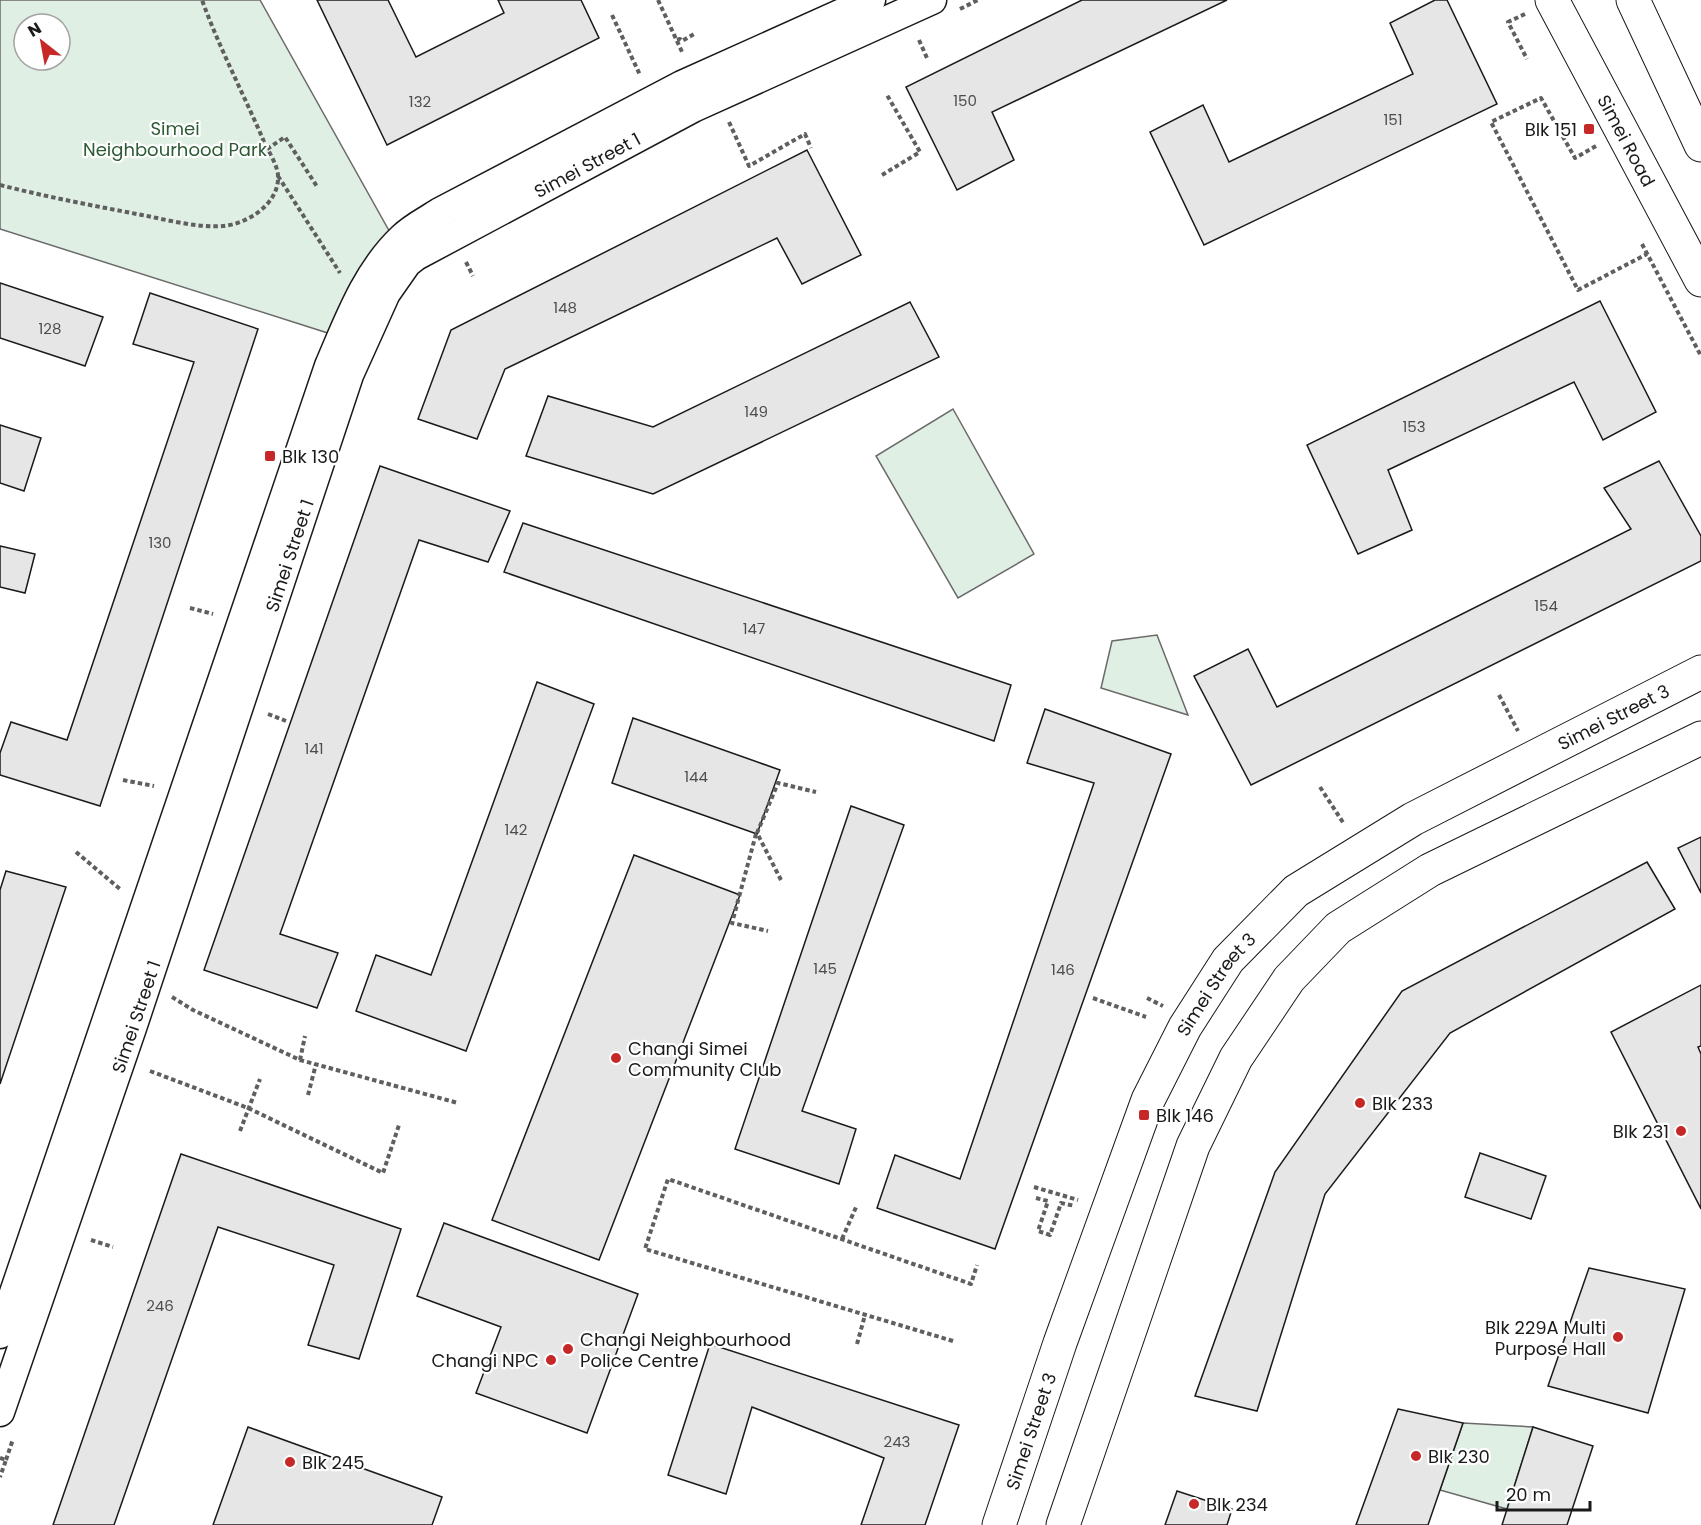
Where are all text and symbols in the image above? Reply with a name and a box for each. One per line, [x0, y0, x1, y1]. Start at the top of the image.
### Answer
north arrow [12, 12, 72, 72]
text: N [23, 17, 46, 43]
house number: 150 [953, 90, 977, 111]
street label: Simei Road [1592, 90, 1661, 191]
house number: 132 [409, 91, 431, 112]
house number: 151 [1383, 109, 1403, 130]
park label: Simei Neighbourhood Park [83, 116, 268, 162]
place label: Blk 151 [1525, 117, 1577, 142]
marker: Blk 151 [1582, 122, 1596, 136]
street label: Simei Street 1 [529, 126, 645, 203]
house number: 148 [553, 297, 577, 318]
house number: 128 [39, 318, 61, 339]
house number: 149 [744, 401, 768, 422]
house number: 153 [1402, 416, 1426, 437]
place label: Blk 130 [282, 444, 339, 469]
marker: Blk 130 [263, 449, 277, 463]
street label: Simei Street 1 [259, 496, 319, 615]
house number: 130 [148, 532, 172, 553]
house number: 154 [1534, 595, 1558, 616]
house number: 147 [743, 618, 765, 639]
street label: Simei Street 3 [1553, 678, 1673, 756]
house number: 141 [304, 738, 324, 759]
house number: 144 [684, 766, 708, 787]
house number: 142 [505, 819, 527, 840]
street label: Simei Street 3 [1170, 927, 1261, 1040]
street label: Simei Street 1 [105, 957, 166, 1076]
house number: 145 [813, 958, 837, 979]
house number: 146 [1051, 959, 1075, 980]
place label: Changi Simei Community Club [628, 1036, 781, 1082]
marker: Changi Simei Community Club [609, 1051, 623, 1065]
place label: Blk 233 [1372, 1091, 1433, 1116]
marker: Blk 233 [1353, 1096, 1367, 1110]
place label: Blk 146 [1156, 1103, 1214, 1128]
marker: Blk 146 [1137, 1108, 1151, 1122]
place label: Blk 231 [1613, 1119, 1669, 1144]
marker: Blk 231 [1674, 1124, 1688, 1138]
house number: 246 [146, 1295, 174, 1316]
place label: Blk 229A Multi Purpose Hall [1485, 1315, 1606, 1361]
place label: Changi Neighbourhood Police Centre [580, 1327, 791, 1373]
marker: Blk 229A Multi Purpose Hall [1611, 1330, 1625, 1344]
marker: Changi Neighbourhood Police Centre [561, 1342, 575, 1356]
place label: Changi NPC [432, 1348, 539, 1373]
marker: Changi NPC [544, 1353, 558, 1367]
street label: Simei Street 3 [999, 1369, 1062, 1493]
house number: 243 [884, 1431, 910, 1452]
place label: Blk 230 [1428, 1444, 1490, 1469]
marker: Blk 230 [1409, 1449, 1423, 1463]
place label: Blk 245 [302, 1450, 365, 1475]
marker: Blk 245 [283, 1455, 297, 1469]
scale bar [1497, 1474, 1590, 1512]
text: 20 m [1506, 1482, 1551, 1507]
place label: Blk 234 [1206, 1492, 1268, 1517]
marker: Blk 234 [1187, 1497, 1201, 1511]

